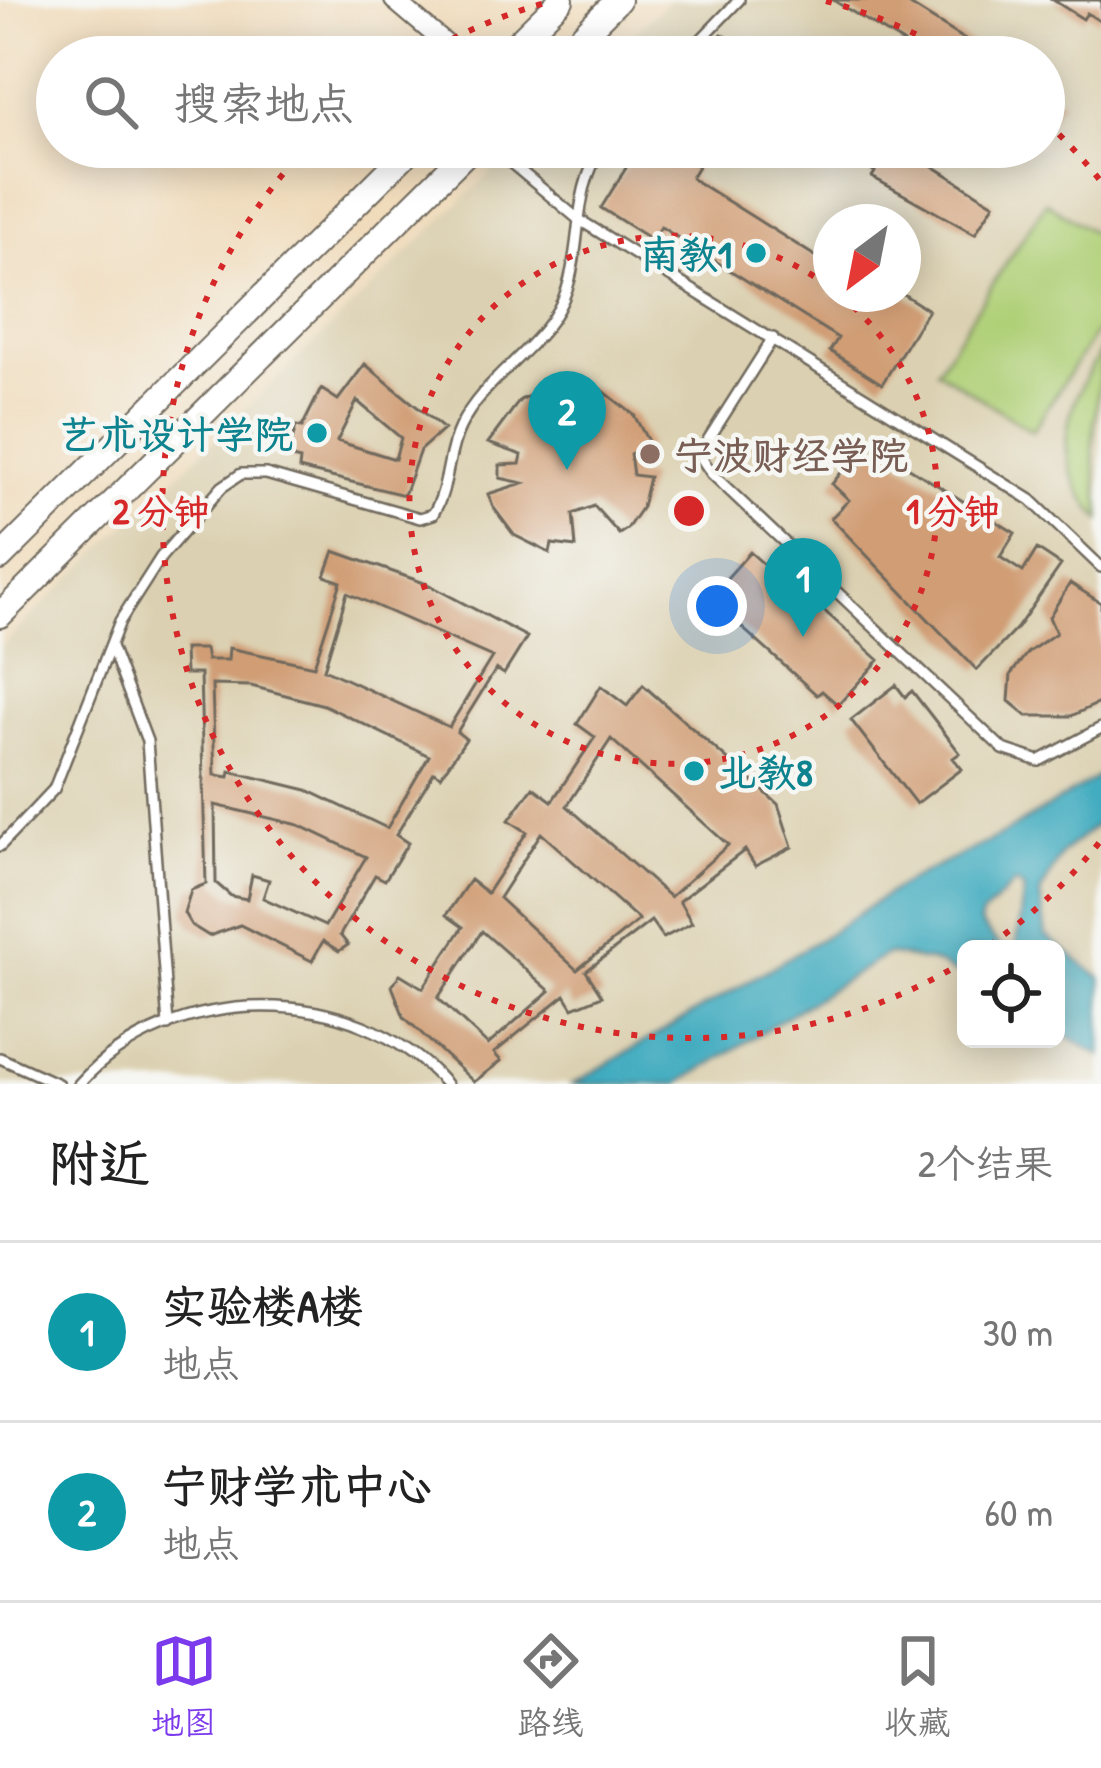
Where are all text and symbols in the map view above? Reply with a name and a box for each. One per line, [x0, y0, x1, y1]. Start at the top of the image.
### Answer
search box [36, 36, 1065, 168]
icon: search [78, 69, 144, 135]
text: 搜索地点 [174, 72, 354, 133]
north arrow [813, 204, 921, 312]
place label: 南教1 [640, 227, 732, 280]
marker: 南教1 [743, 240, 769, 266]
pin: 2 [528, 371, 606, 470]
place label: 艺术设计学院 [59, 407, 293, 460]
marker: 艺术设计学院 [304, 420, 330, 446]
place label: 宁波财经学院 [674, 428, 908, 481]
marker: 宁波财经学院 [637, 441, 663, 467]
text: 2 分钟 [112, 486, 210, 535]
text: 1 分钟 [906, 486, 1000, 535]
centre of rings [668, 490, 710, 532]
pin: 1 [764, 538, 842, 637]
your location [687, 576, 747, 636]
place label: 北教8 [718, 745, 813, 798]
marker: 北教8 [681, 758, 707, 784]
map controls [957, 940, 1065, 1048]
button: locate [957, 940, 1065, 1048]
text: 附近 [48, 1128, 150, 1197]
text: 2个结果 [918, 1136, 1053, 1189]
text: 实验楼A楼 [162, 1275, 364, 1336]
text: 1 [80, 1305, 94, 1358]
text: 30 m [983, 1305, 1053, 1358]
text: 地点 [162, 1336, 240, 1389]
text: 宁财学术中心 [162, 1455, 432, 1516]
text: 2 [78, 1485, 96, 1538]
text: 60 m [984, 1485, 1053, 1538]
text: 地点 [162, 1516, 240, 1569]
tab: 地图 [151, 1628, 217, 1744]
tab: 路线 [518, 1628, 584, 1744]
tab: 收藏 [885, 1628, 951, 1744]

